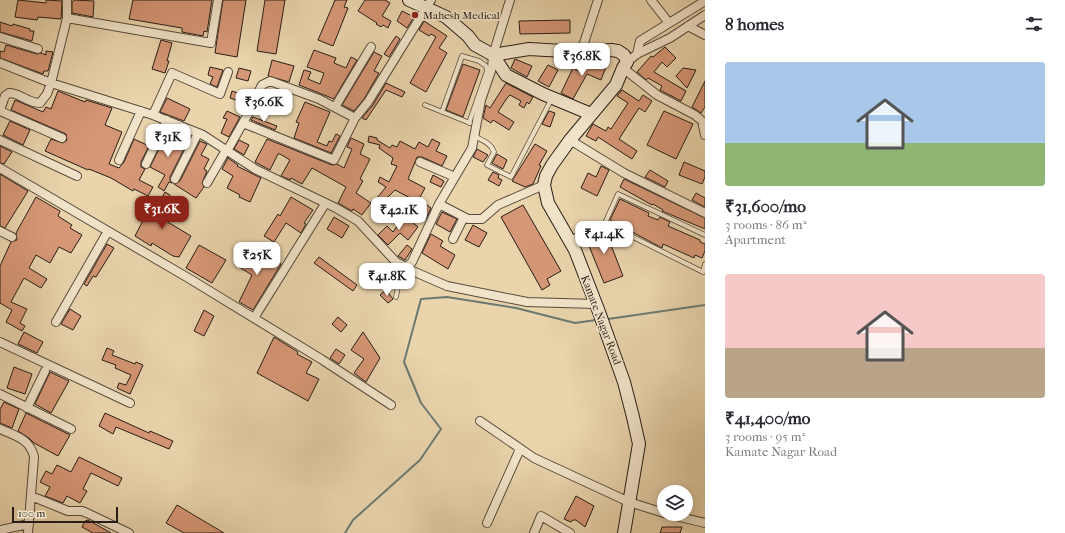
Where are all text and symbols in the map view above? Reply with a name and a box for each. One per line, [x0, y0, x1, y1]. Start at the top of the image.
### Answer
place label: Mahesh Medical [423, 9, 500, 22]
marker: Mahesh Medical [410, 10, 420, 20]
icon: filters [1023, 13, 1045, 35]
text: 8 homes [725, 14, 784, 34]
pin: ₹36.8K [549, 43, 615, 77]
text: ₹36.8K [563, 48, 601, 63]
icon: home [849, 88, 921, 160]
pin: ₹36.6K [231, 89, 297, 123]
text: ₹36.6K [245, 94, 283, 109]
pin: ₹31K [144, 124, 192, 158]
text: ₹31K [155, 129, 181, 144]
pin: ₹31.6K [129, 196, 195, 230]
text: ₹31,600/mo [725, 196, 806, 216]
pin: ₹42.1K [366, 197, 432, 231]
text: ₹31.6K [144, 201, 180, 216]
text: ₹42.1K [380, 202, 418, 217]
text: 3 rooms · 86 m² [725, 217, 806, 232]
pin: ₹41.4K [571, 221, 637, 255]
text: ₹41.4K [584, 226, 624, 241]
text: Apartment [725, 232, 786, 247]
pin: ₹25K [233, 242, 281, 276]
text: ₹25K [242, 247, 272, 262]
pin: ₹41.8K [354, 263, 420, 297]
text: ₹41.8K [368, 268, 406, 283]
street label: Kamate Nagar Road [578, 273, 624, 368]
icon: home [849, 300, 921, 372]
text: ₹41,400/mo [725, 408, 810, 428]
text: 3 rooms · 95 m² [725, 429, 805, 444]
text: Kamate Nagar Road [725, 444, 837, 459]
map controls [657, 485, 693, 521]
button: layers [657, 485, 693, 521]
scale bar [12, 505, 118, 524]
text: 100 m [18, 507, 46, 520]

